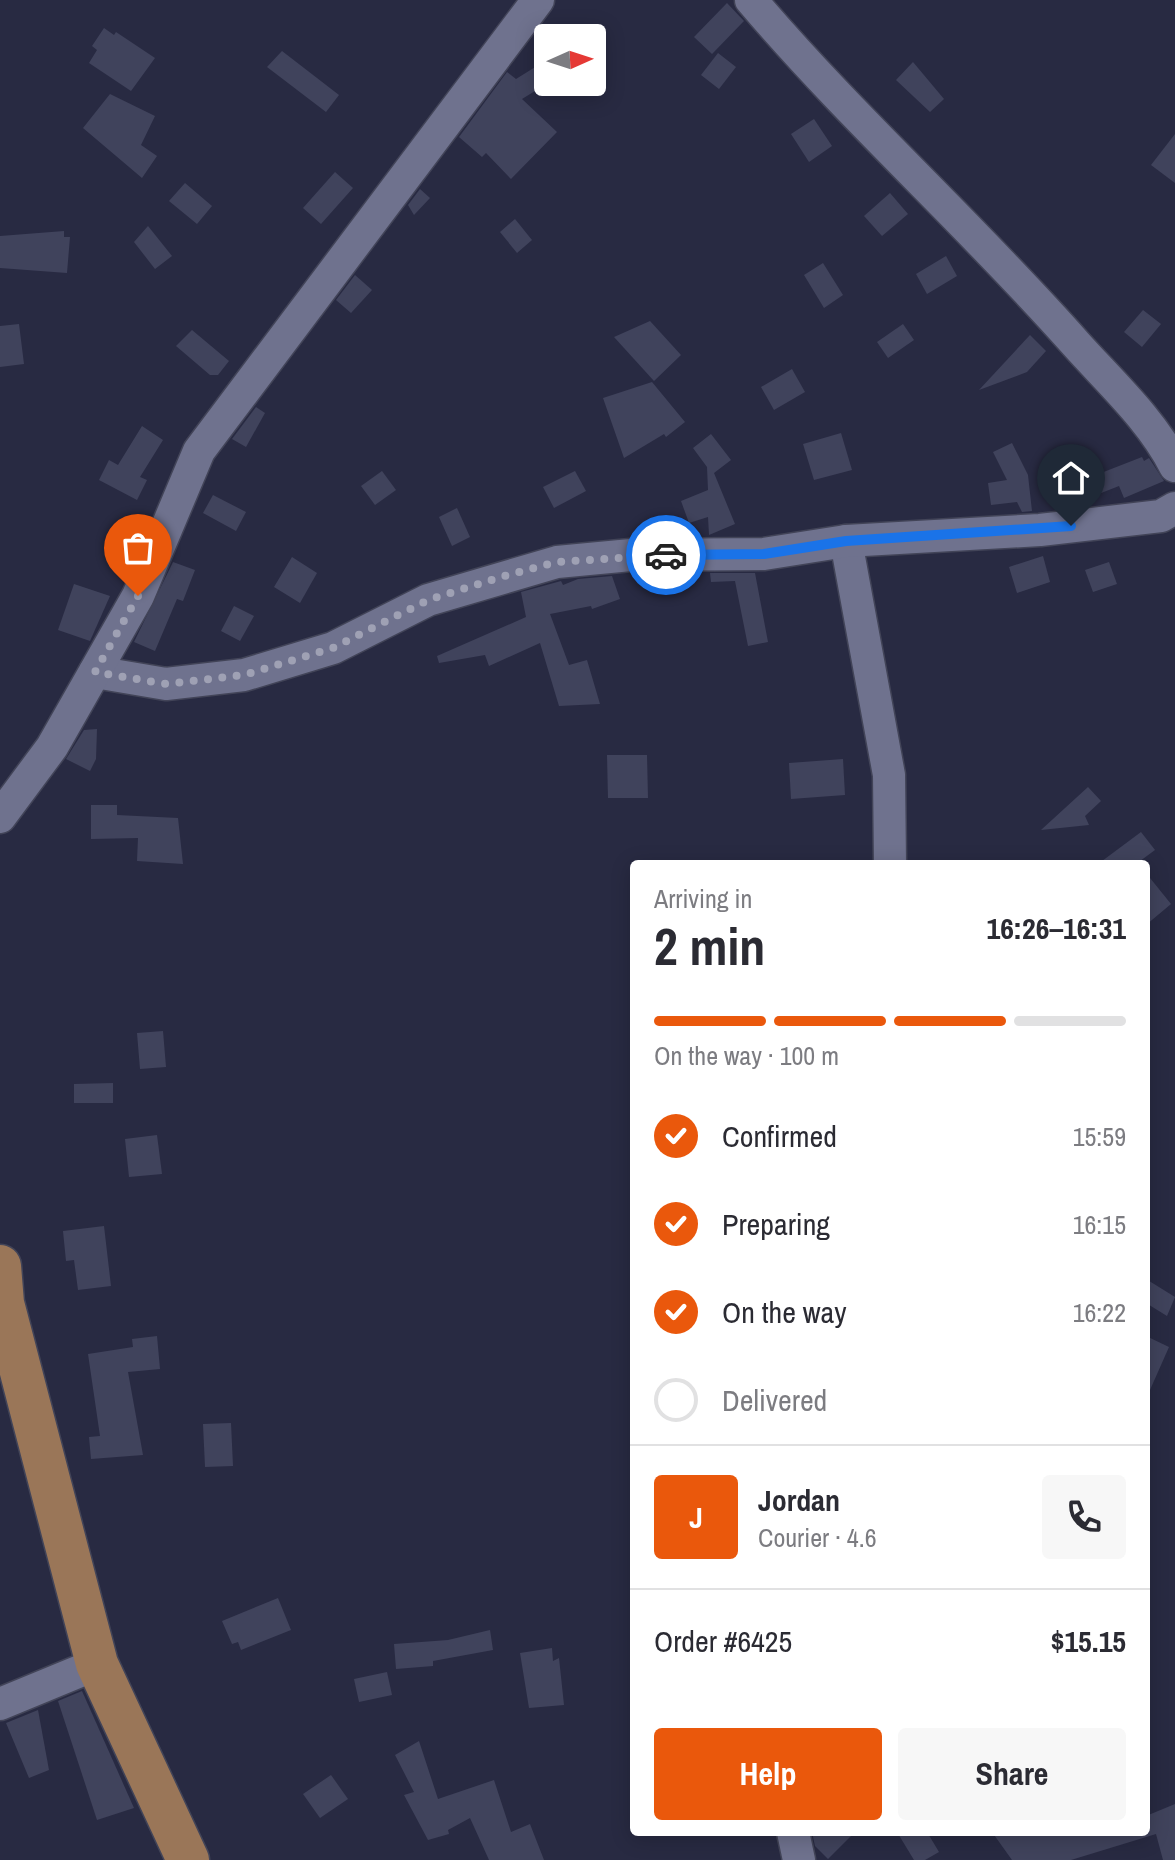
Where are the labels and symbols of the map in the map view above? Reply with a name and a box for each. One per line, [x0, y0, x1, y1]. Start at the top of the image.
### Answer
north arrow [534, 24, 606, 96]
pin [1037, 444, 1105, 526]
pin [104, 514, 172, 596]
courier [626, 515, 706, 595]

